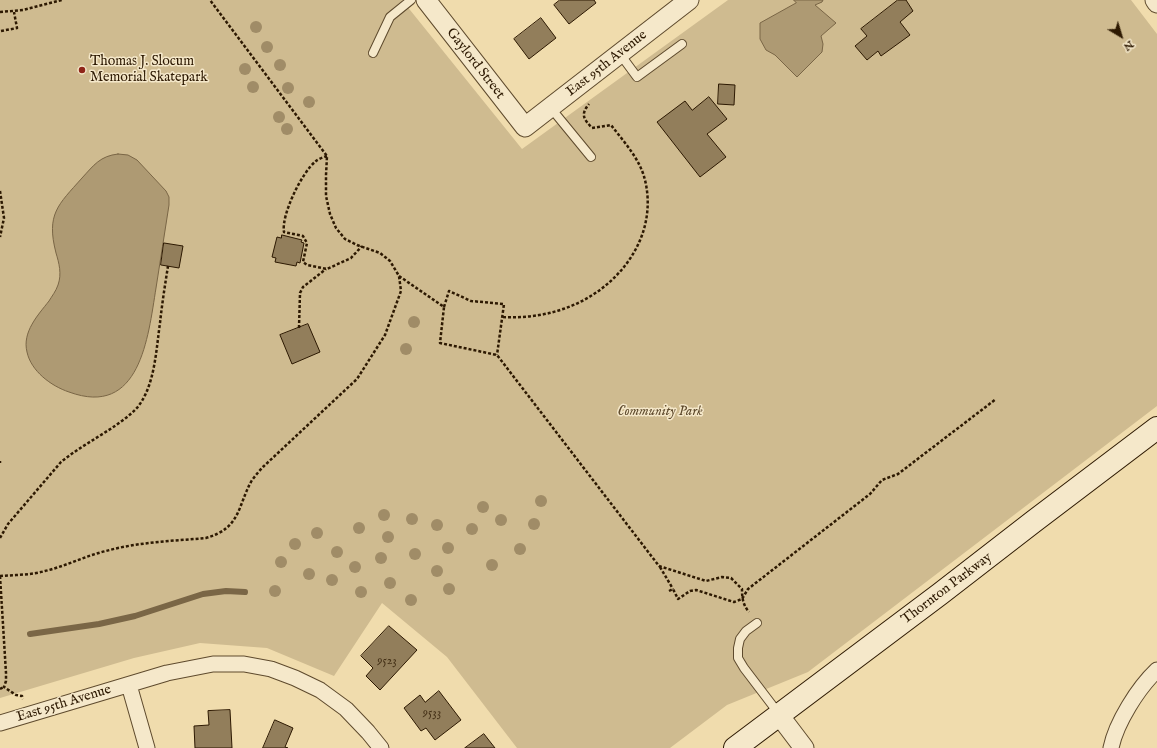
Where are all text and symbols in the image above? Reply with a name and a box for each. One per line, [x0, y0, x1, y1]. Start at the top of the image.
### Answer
north arrow [1101, 16, 1141, 56]
street label: Gaylord Street [442, 25, 508, 103]
street label: East 95th Avenue [563, 27, 651, 101]
text: N [1120, 37, 1136, 54]
place label: Thomas J. Slocum Memorial Skatepark [90, 54, 208, 86]
marker: Thomas J. Slocum Memorial Skatepark [77, 65, 87, 75]
park label: Community Park [617, 404, 703, 420]
street label: Thornton Parkway [898, 549, 996, 629]
house number: 9523 [377, 655, 397, 669]
street label: East 95th Avenue [15, 682, 113, 726]
house number: 9533 [423, 707, 441, 721]

